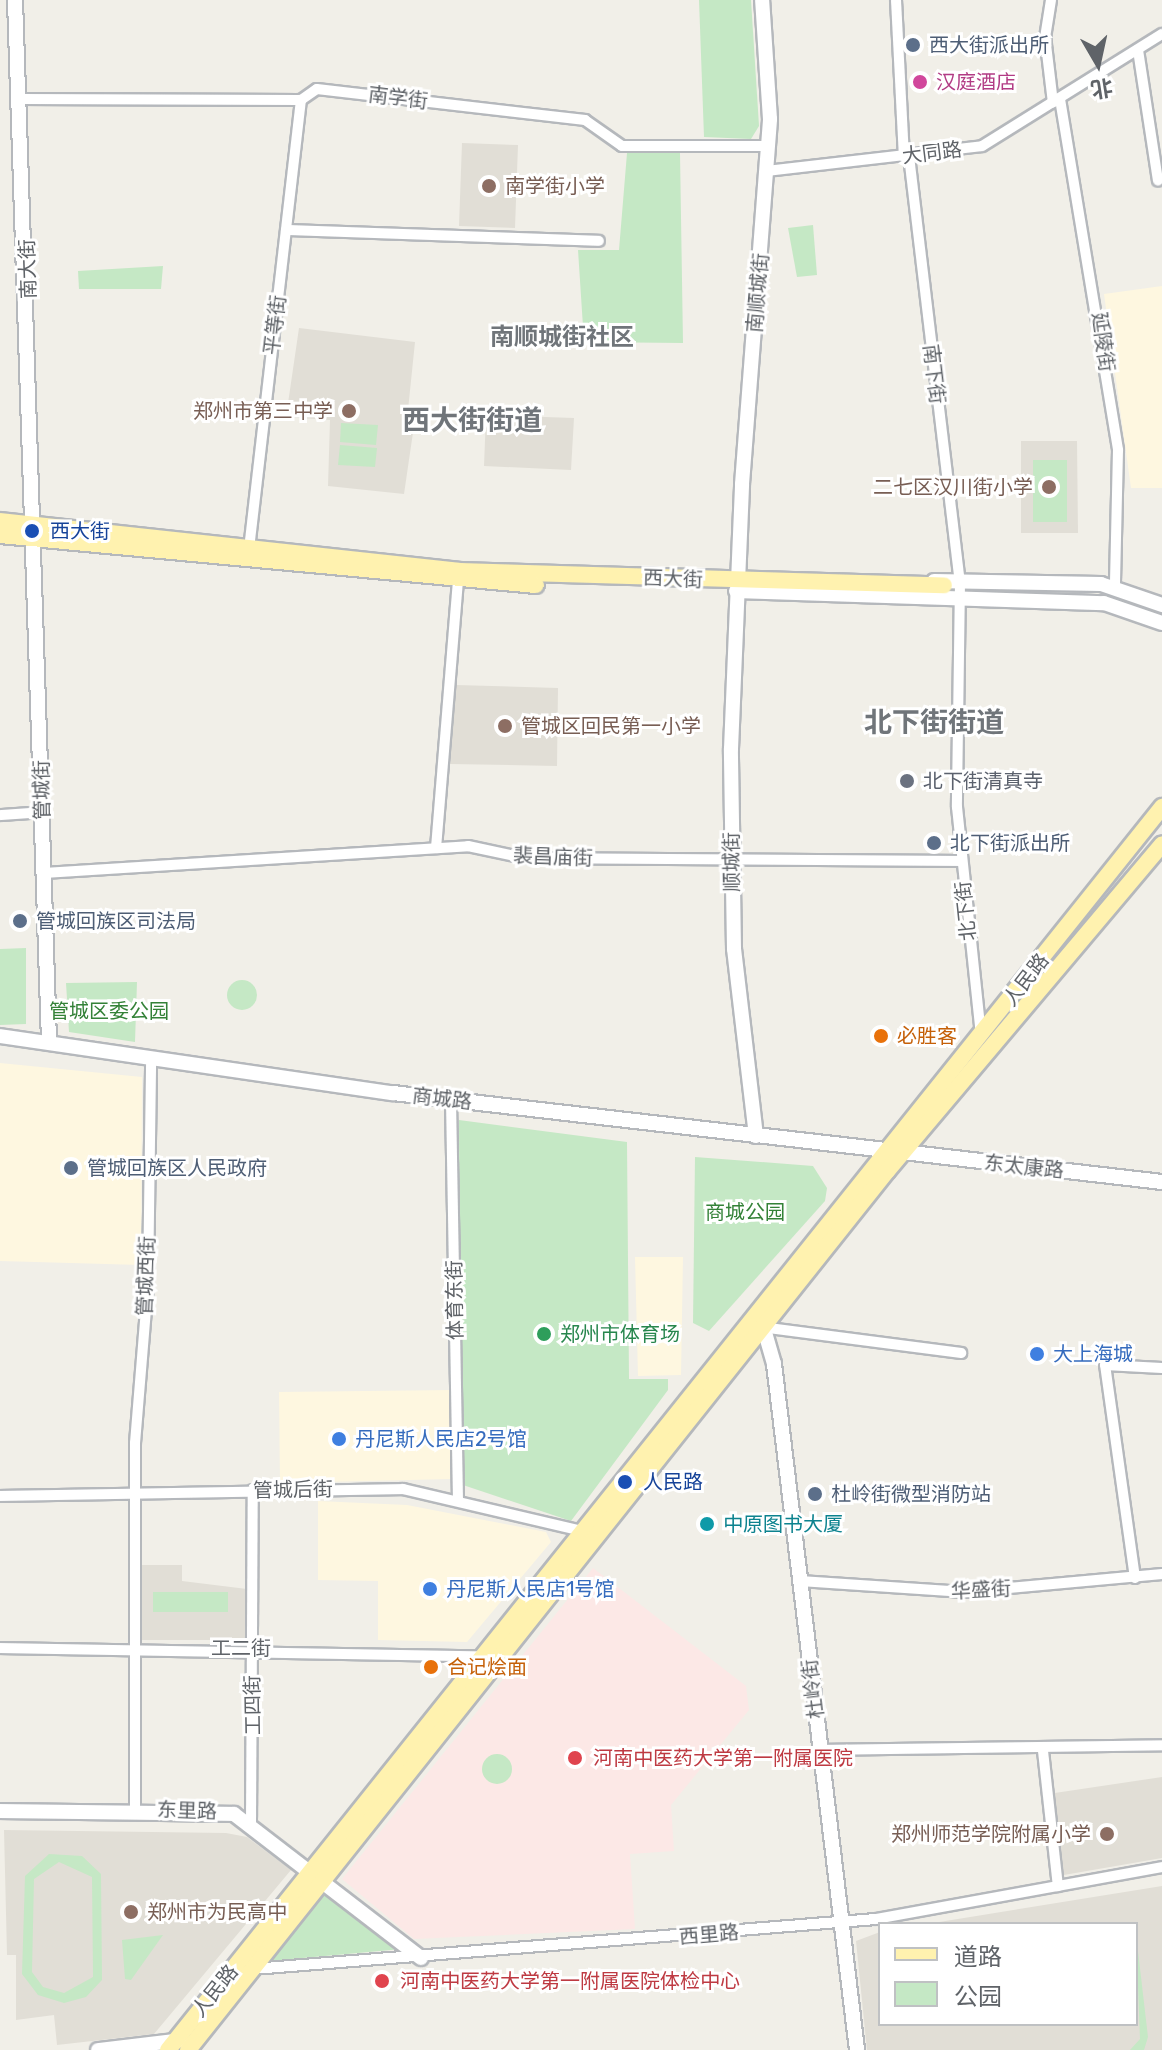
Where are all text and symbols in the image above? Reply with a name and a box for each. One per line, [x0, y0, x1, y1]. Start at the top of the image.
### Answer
north arrow [1058, 24, 1138, 104]
place label: 西大街派出所 [929, 33, 1049, 57]
marker: 西大街派出所 [904, 36, 922, 54]
place label: 汉庭酒店 [936, 70, 1016, 94]
marker: 汉庭酒店 [911, 73, 929, 91]
text: 北 [1089, 73, 1115, 103]
street label: 南学街 [367, 82, 429, 114]
street label: 大同路 [901, 137, 963, 169]
place label: 南学街小学 [505, 174, 605, 198]
marker: 南学街小学 [480, 177, 498, 195]
street label: 南大街 [15, 239, 41, 299]
street label: 南顺城街 [743, 252, 773, 334]
street label: 平等街 [259, 294, 291, 356]
street label: 延陵街 [1087, 311, 1119, 373]
district label: 南顺城街社区 [490, 324, 634, 352]
street label: 南下街 [918, 343, 950, 405]
place label: 郑州市第三中学 [193, 399, 333, 423]
marker: 郑州市第三中学 [340, 402, 358, 420]
district label: 西大街街道 [402, 404, 542, 438]
place label: 二七区汉川街小学 [873, 475, 1033, 499]
marker: 二七区汉川街小学 [1040, 478, 1058, 496]
place label: 西大街 [50, 519, 110, 543]
marker: 西大街 [21, 520, 43, 542]
street label: 西大街 [643, 566, 703, 592]
district label: 北下街街道 [864, 706, 1004, 740]
place label: 管城区回民第一小学 [521, 714, 701, 738]
marker: 管城区回民第一小学 [496, 717, 514, 735]
street label: 管城街 [29, 760, 55, 820]
place label: 北下街清真寺 [923, 769, 1043, 793]
marker: 北下街清真寺 [898, 772, 916, 790]
place label: 北下街派出所 [950, 831, 1070, 855]
street label: 顺城街 [719, 832, 745, 892]
marker: 北下街派出所 [925, 834, 943, 852]
street label: 裴昌庙街 [513, 844, 593, 870]
street label: 北下街 [951, 880, 981, 942]
place label: 管城回族区司法局 [36, 909, 196, 933]
marker: 管城回族区司法局 [11, 912, 29, 930]
street label: 人民路 [998, 949, 1054, 1011]
park label: 管城区委公园 [49, 999, 169, 1023]
place label: 必胜客 [897, 1024, 957, 1048]
marker: 必胜客 [872, 1027, 890, 1045]
street label: 商城路 [411, 1083, 473, 1115]
street label: 东太康路 [983, 1151, 1065, 1183]
place label: 管城回族区人民政府 [87, 1156, 267, 1180]
marker: 管城回族区人民政府 [62, 1159, 80, 1177]
park label: 商城公园 [705, 1200, 785, 1224]
street label: 管城西街 [133, 1236, 159, 1316]
street label: 体育东街 [442, 1260, 468, 1340]
place label: 郑州市体育场 [560, 1322, 680, 1346]
marker: 郑州市体育场 [535, 1325, 553, 1343]
place label: 大上海城 [1053, 1342, 1133, 1366]
marker: 大上海城 [1028, 1345, 1046, 1363]
place label: 丹尼斯人民店2号馆 [355, 1427, 527, 1451]
marker: 丹尼斯人民店2号馆 [330, 1430, 348, 1448]
place label: 人民路 [643, 1470, 703, 1494]
marker: 人民路 [614, 1471, 636, 1493]
street label: 管城后街 [253, 1477, 333, 1503]
place label: 杜岭街微型消防站 [831, 1482, 991, 1506]
marker: 杜岭街微型消防站 [806, 1485, 824, 1503]
place label: 中原图书大厦 [723, 1512, 843, 1536]
marker: 中原图书大厦 [698, 1515, 716, 1533]
street label: 华盛街 [950, 1576, 1012, 1604]
place label: 丹尼斯人民店1号馆 [446, 1577, 615, 1601]
marker: 丹尼斯人民店1号馆 [421, 1580, 439, 1598]
street label: 工二街 [211, 1636, 271, 1660]
place label: 合记烩面 [447, 1655, 527, 1679]
marker: 合记烩面 [422, 1658, 440, 1676]
street label: 杜岭街 [797, 1658, 829, 1720]
street label: 工四街 [240, 1675, 266, 1735]
place label: 河南中医药大学第一附属医院 [593, 1746, 853, 1770]
marker: 河南中医药大学第一附属医院 [564, 1747, 586, 1769]
street label: 东里路 [157, 1798, 217, 1824]
place label: 郑州师范学院附属小学 [891, 1822, 1091, 1846]
marker: 郑州师范学院附属小学 [1098, 1825, 1116, 1843]
place label: 郑州市为民高中 [147, 1900, 287, 1924]
marker: 郑州市为民高中 [122, 1903, 140, 1921]
street label: 西里路 [678, 1920, 740, 1950]
legend [878, 1922, 1138, 2026]
text: 道路 [954, 1943, 1002, 1971]
street label: 人民路 [187, 1960, 243, 2022]
place label: 河南中医药大学第一附属医院体检中心 [400, 1969, 740, 1993]
marker: 河南中医药大学第一附属医院体检中心 [371, 1970, 393, 1992]
text: 公园 [954, 1983, 1002, 2011]

